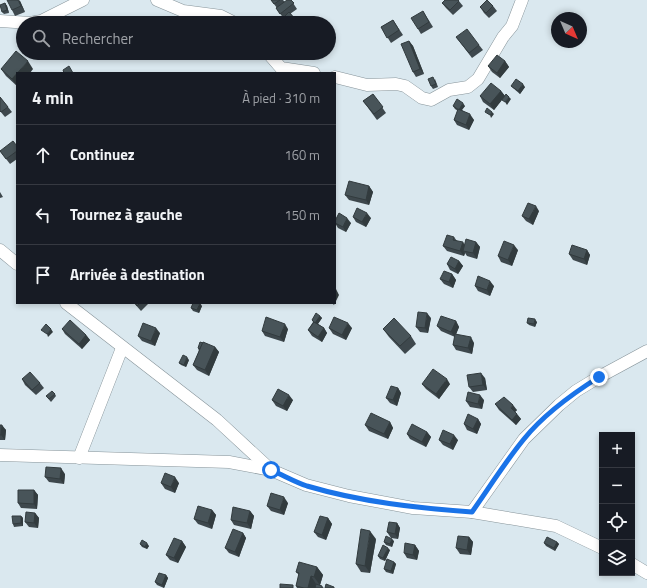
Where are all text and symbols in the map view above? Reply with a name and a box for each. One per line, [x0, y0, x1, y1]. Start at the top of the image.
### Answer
north arrow [551, 12, 587, 48]
search box [16, 16, 336, 60]
icon: search [30, 27, 52, 49]
text: Rechercher [62, 27, 133, 50]
text: 4 min [32, 85, 73, 111]
text: À pied · 310 m [242, 88, 320, 108]
text: Continuez [70, 143, 135, 166]
icon: ahead [32, 144, 54, 166]
text: 160 m [284, 145, 320, 165]
text: Tournez à gauche [70, 203, 182, 226]
icon: left [32, 204, 54, 226]
text: 150 m [284, 205, 320, 225]
text: Arrivée à destination [70, 263, 205, 286]
icon: arrive [32, 264, 54, 286]
route end [590, 368, 608, 386]
map controls [599, 432, 635, 576]
button: + [599, 432, 635, 468]
route start [262, 461, 280, 479]
button: − [599, 468, 635, 504]
button: locate [599, 504, 635, 540]
button: layers [599, 540, 635, 576]

